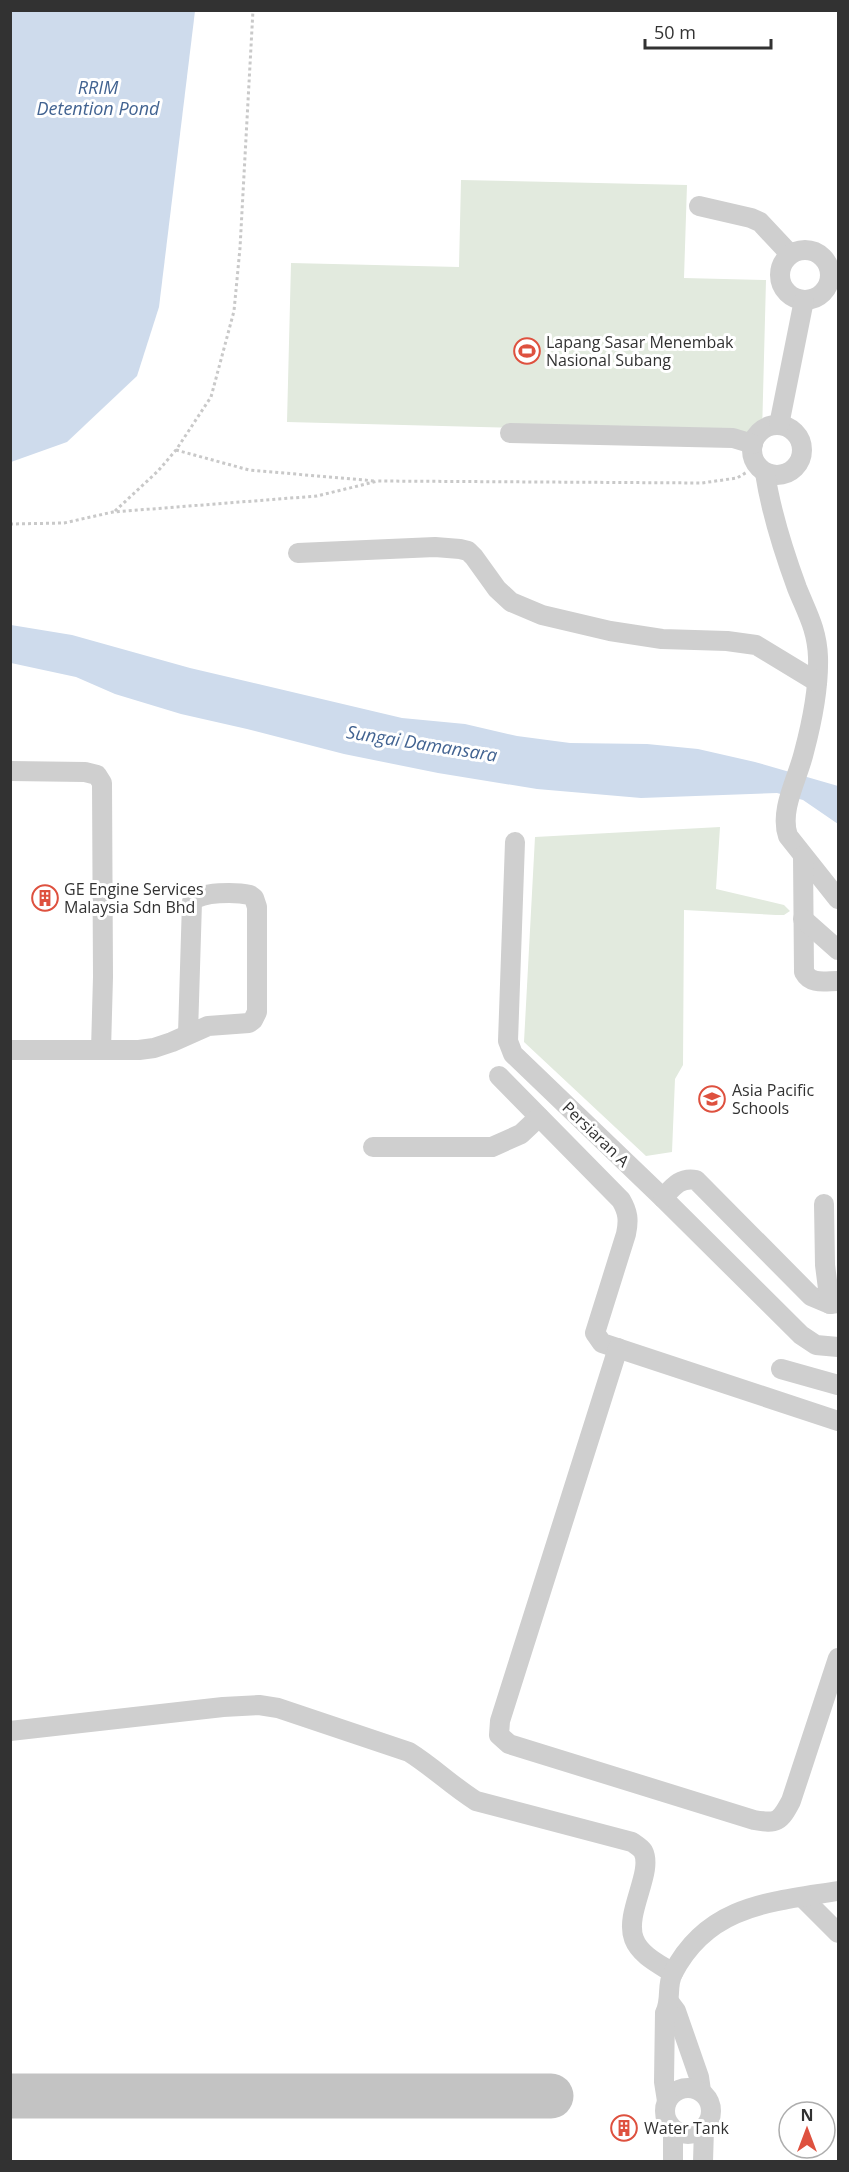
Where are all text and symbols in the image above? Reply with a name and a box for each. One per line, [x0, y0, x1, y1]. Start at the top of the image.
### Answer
scale bar [645, 12, 771, 50]
text: 50 m [654, 20, 696, 44]
water label: RRIM Detention Pond [36, 75, 160, 120]
place label: Lapang Sasar Menembak Nasional Subang [546, 331, 734, 371]
sports icon: Lapang Sasar Menembak Nasional Subang [512, 336, 542, 366]
water label: Sungai Damansara [345, 719, 499, 767]
place label: GE Engine Services Malaysia Sdn Bhd [64, 878, 204, 918]
building icon: GE Engine Services Malaysia Sdn Bhd [30, 883, 60, 913]
place label: Asia Pacific Schools [732, 1079, 814, 1119]
school or university icon: Asia Pacific Schools [697, 1084, 727, 1114]
street label: Persiaran A [558, 1096, 635, 1172]
north arrow [777, 2100, 837, 2160]
text: N [800, 2104, 814, 2126]
building icon: Water Tank [609, 2113, 639, 2143]
place label: Water Tank [644, 2117, 730, 2139]

